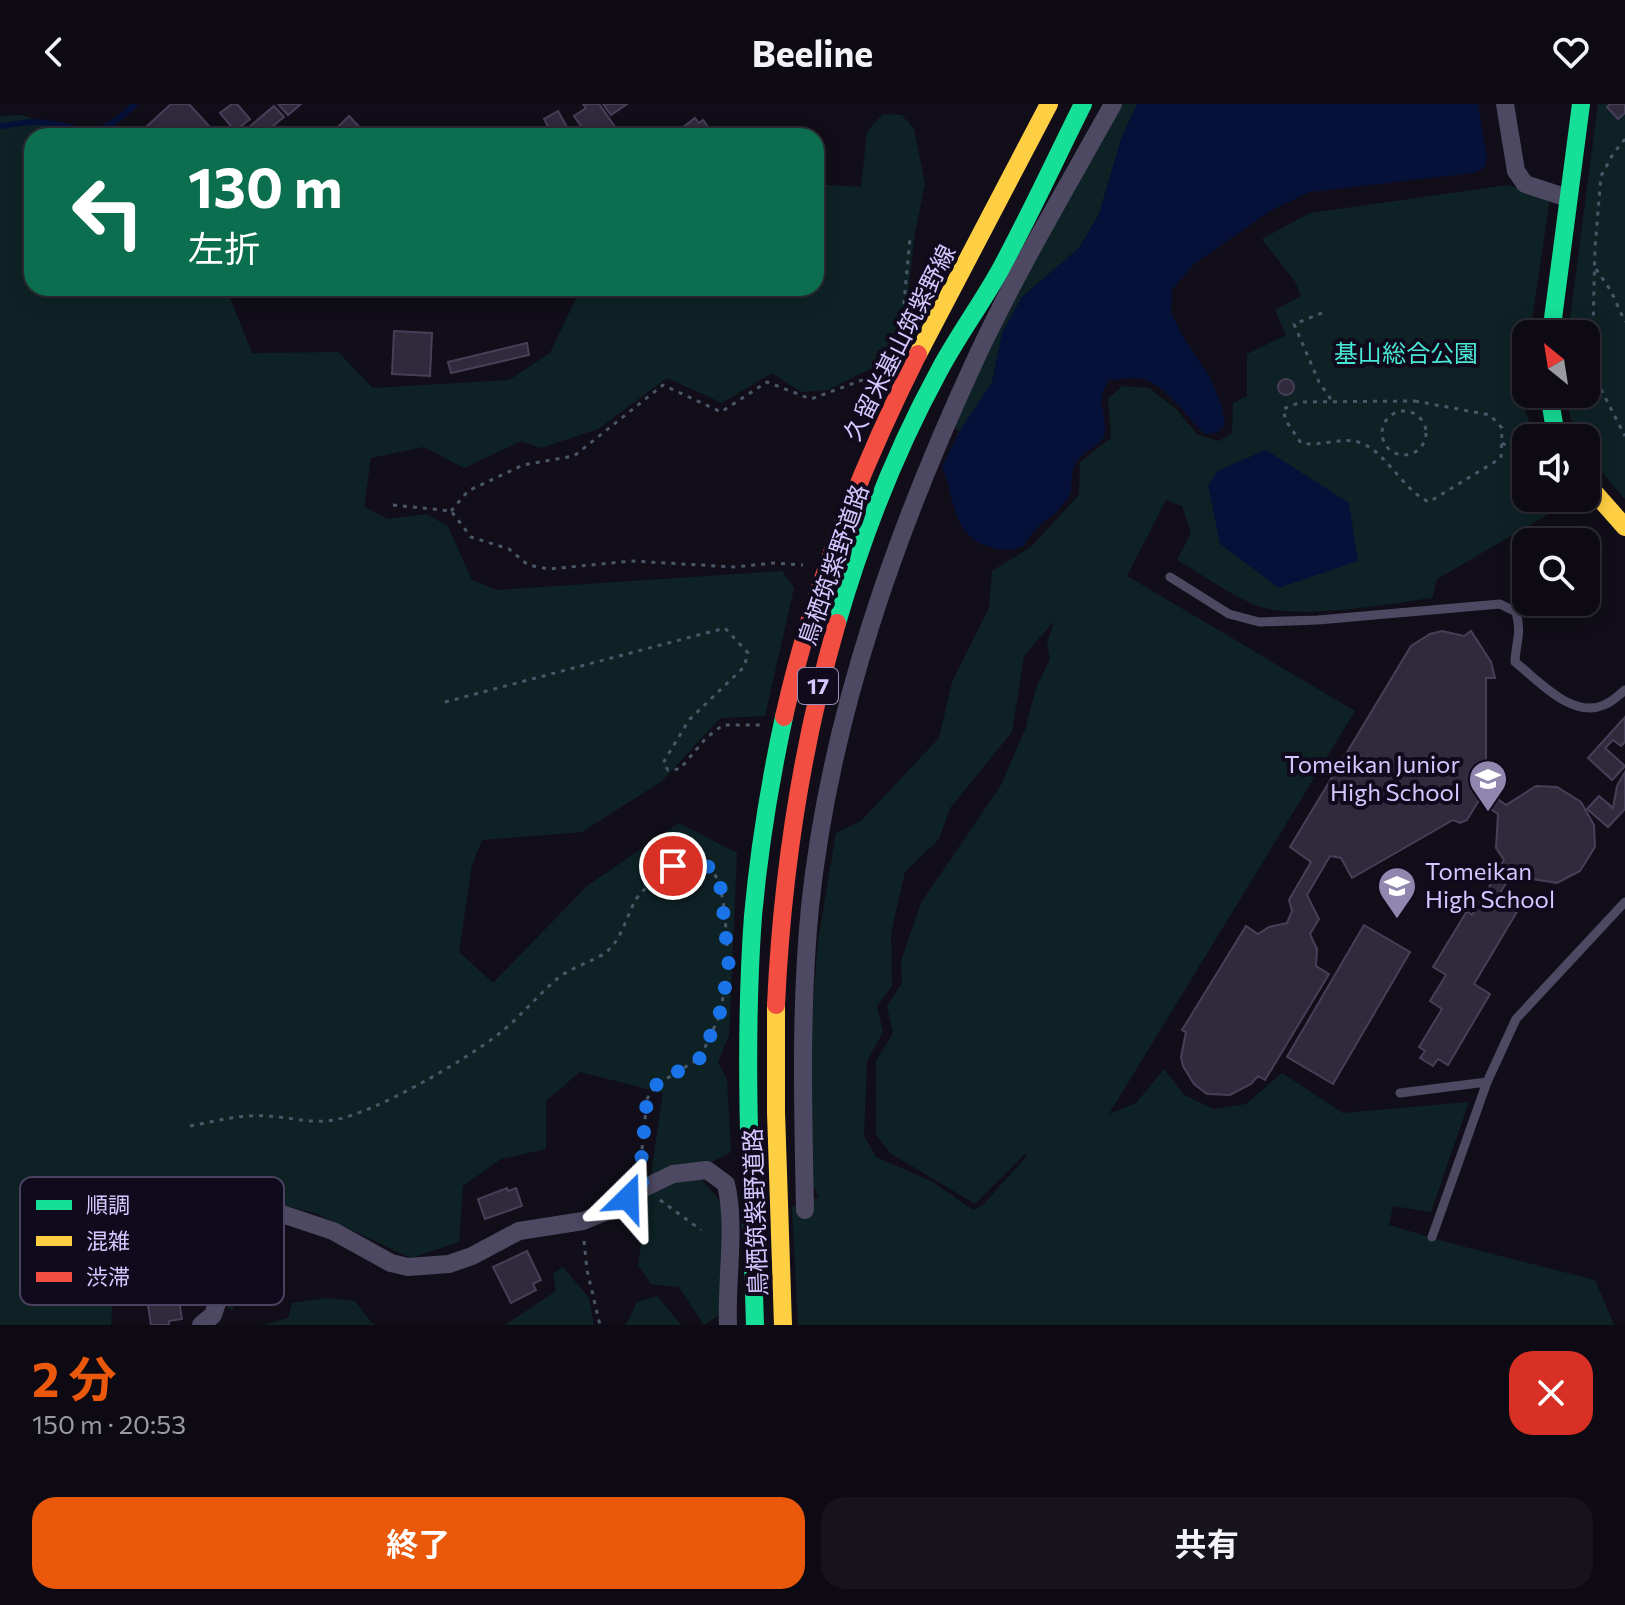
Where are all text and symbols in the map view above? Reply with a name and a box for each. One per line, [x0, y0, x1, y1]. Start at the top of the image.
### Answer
icon: back [32, 30, 76, 74]
text: Beeline [752, 30, 873, 74]
icon: heart [1549, 30, 1593, 74]
text: 130 m [188, 151, 343, 220]
icon: left [56, 160, 160, 264]
text: 左折 [188, 225, 260, 269]
street label: 久留米基山筑紫野線 [837, 240, 961, 445]
north arrow [1512, 320, 1600, 408]
map controls [1512, 320, 1600, 616]
park label: 基山総合公園 [1334, 338, 1478, 367]
button: sound [1512, 424, 1600, 512]
street label: 鳥栖筑紫野道路 [792, 480, 874, 649]
button: search [1512, 528, 1600, 616]
road number: 17 [798, 668, 838, 704]
place label: Tomeikan Junior High School [1284, 749, 1460, 806]
school or university icon: Tomeikan Junior High School [1467, 758, 1509, 813]
pin [639, 832, 707, 900]
icon: arrive [651, 844, 695, 888]
place label: Tomeikan High School [1425, 856, 1555, 913]
school or university icon: Tomeikan High School [1376, 865, 1418, 920]
street label: 鳥栖筑紫野道路 [737, 1128, 772, 1297]
position arrow [586, 1156, 670, 1240]
legend [20, 1177, 284, 1305]
text: 順調 [86, 1191, 130, 1218]
text: 混雑 [86, 1227, 130, 1254]
text: 渋滞 [86, 1263, 130, 1290]
text: 2 分 [32, 1348, 116, 1407]
button: close [1509, 1351, 1593, 1435]
text: 150 m · 20:53 [32, 1408, 186, 1439]
button: 終了 [32, 1497, 805, 1589]
button: 共有 [821, 1497, 1593, 1589]

